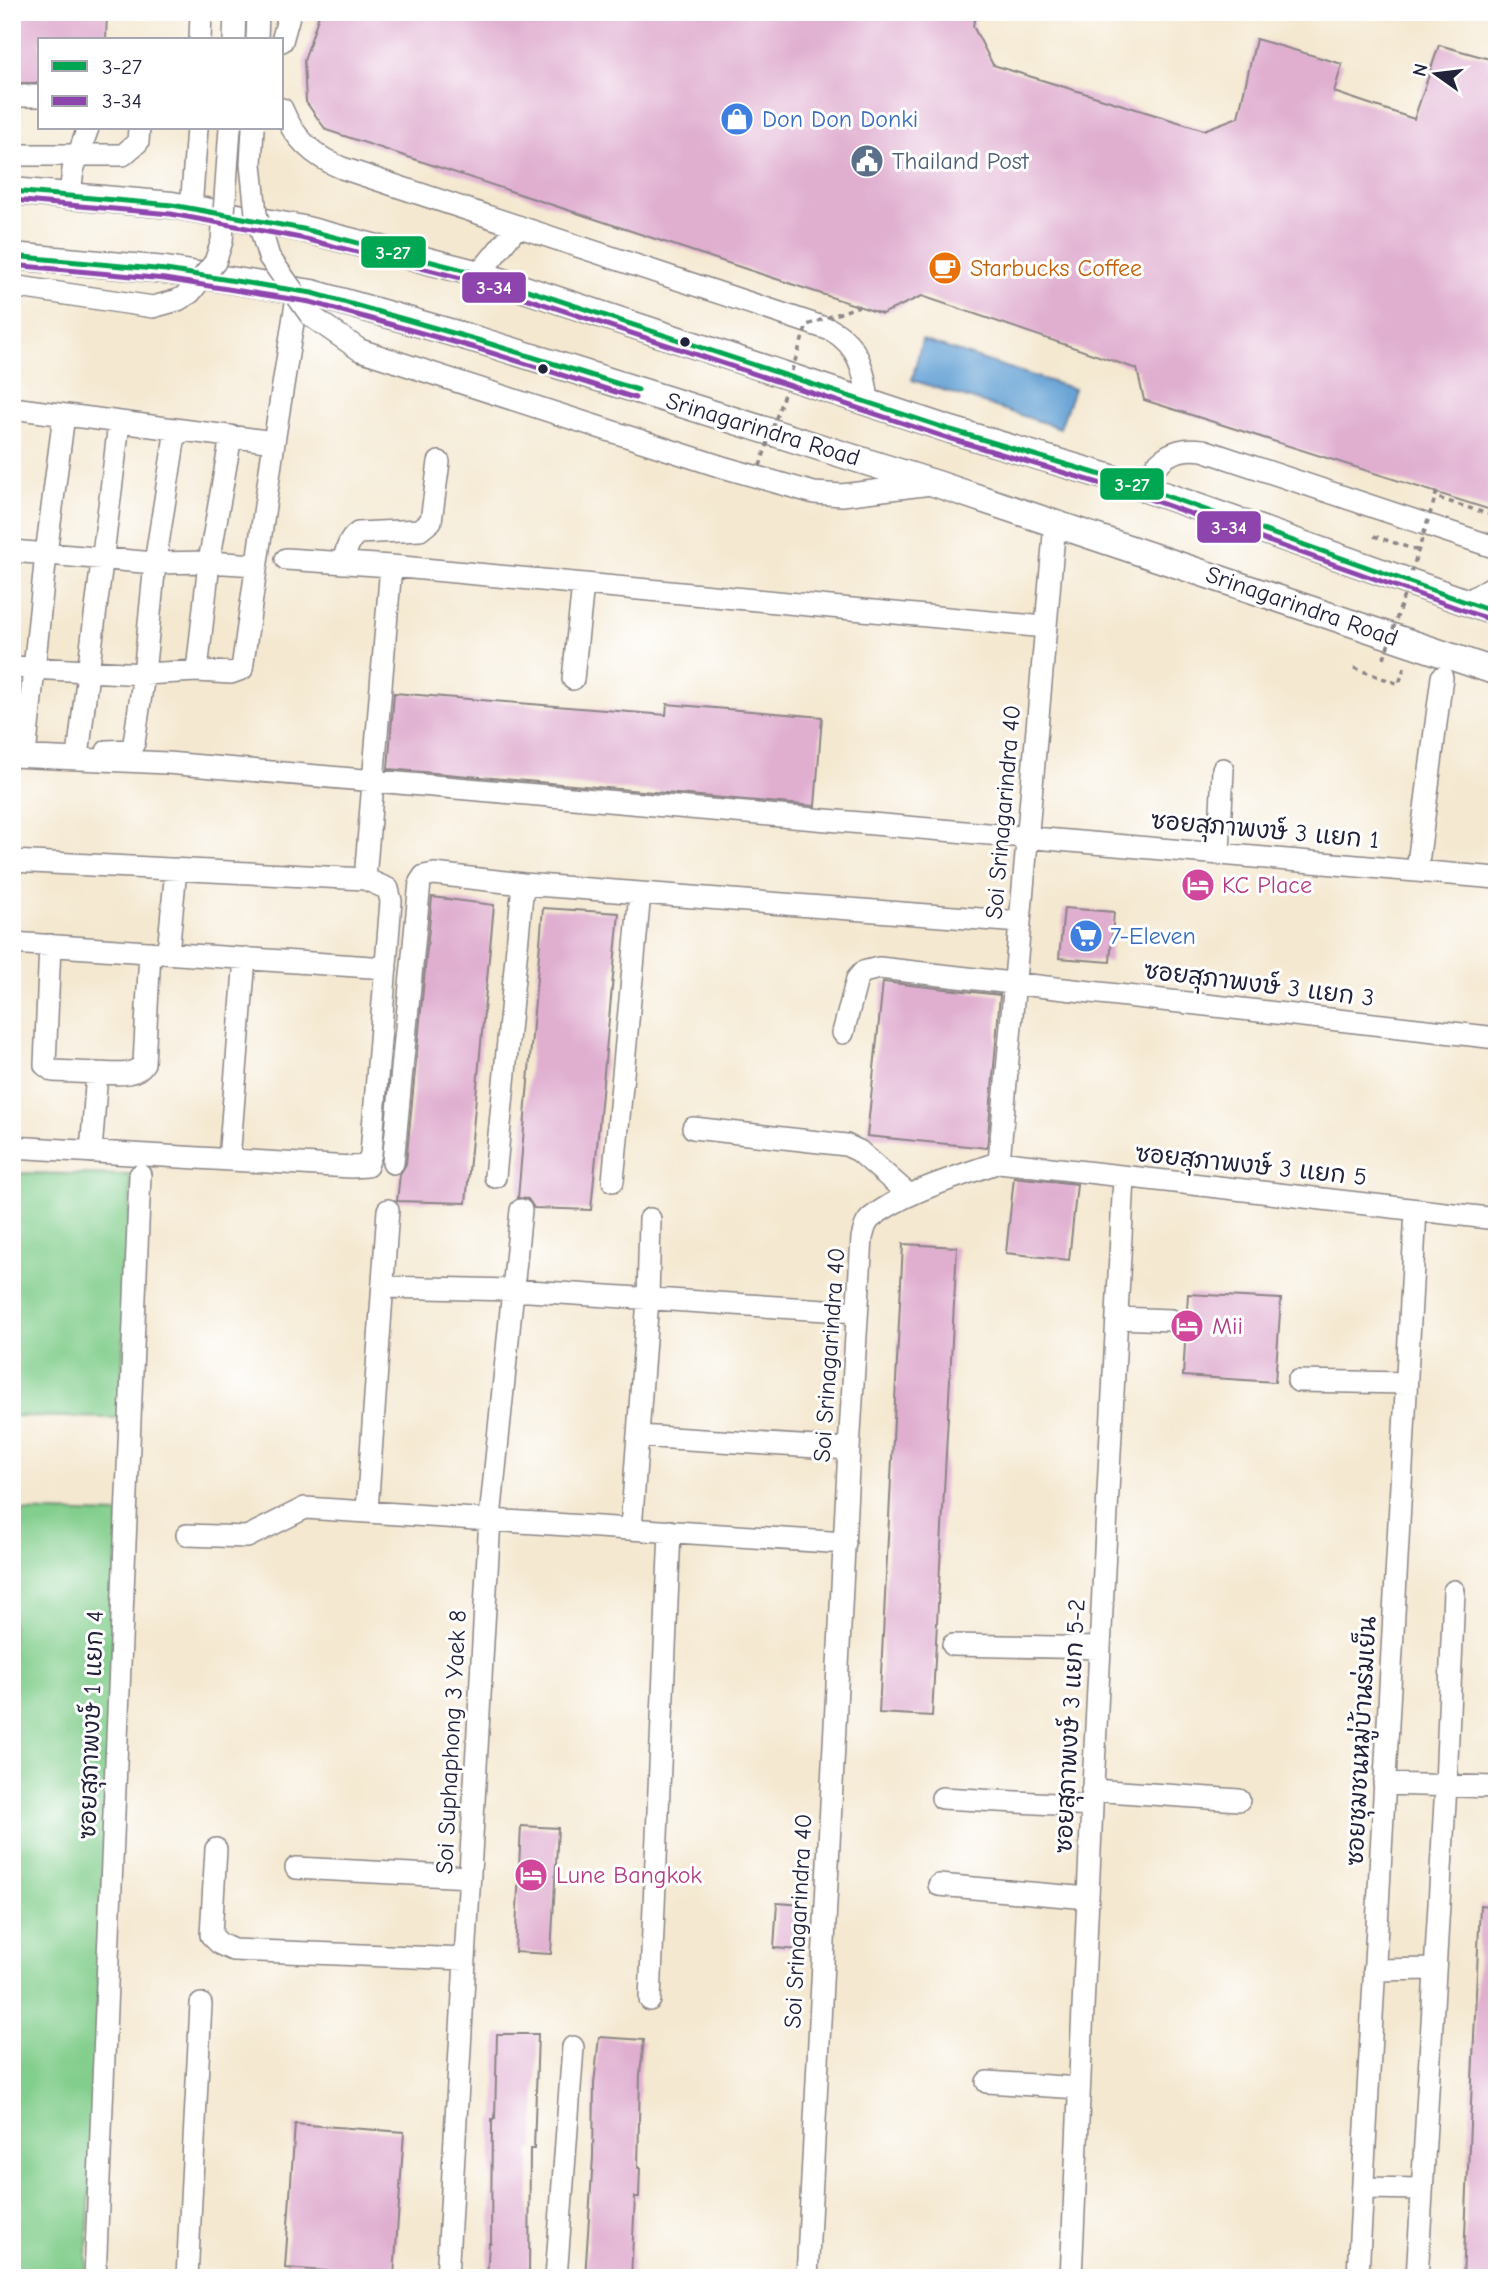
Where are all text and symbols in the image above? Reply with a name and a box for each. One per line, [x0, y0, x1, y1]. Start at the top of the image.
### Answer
legend [38, 38, 284, 130]
north arrow [1400, 38, 1470, 108]
text: 3-27 [102, 55, 142, 79]
text: N [1408, 61, 1433, 79]
text: 3-34 [102, 89, 142, 113]
shop icon: Don Don Donki [718, 100, 756, 138]
place label: Don Don Donki [762, 105, 918, 133]
public building icon: Thailand Post [848, 142, 886, 180]
place label: Thailand Post [892, 147, 1030, 175]
line badge: 3-27 [360, 235, 427, 269]
text: 3-27 [376, 242, 411, 264]
cafe icon: Starbucks Coffee [926, 249, 964, 287]
place label: Starbucks Coffee [970, 254, 1142, 282]
line badge: 3-34 [461, 271, 527, 304]
text: 3-34 [476, 277, 512, 299]
unlabelled marker [678, 335, 692, 349]
unlabelled marker [536, 362, 550, 376]
street label: Srinagarindra Road [663, 386, 863, 472]
line badge: 3-27 [1099, 467, 1165, 501]
text: 3-27 [1115, 474, 1150, 496]
line badge: 3-34 [1196, 510, 1262, 544]
text: 3-34 [1211, 517, 1247, 539]
street label: Srinagarindra Road [1202, 560, 1402, 652]
street label: Soi Srinagarindra 40 [980, 704, 1026, 920]
street label: ซอยสุภาพงษ์ 3 แยก 1 [1149, 804, 1381, 858]
hotel icon: KC Place [1179, 866, 1217, 904]
place label: KC Place [1222, 871, 1312, 899]
supermarket icon: 7-Eleven [1067, 917, 1105, 955]
place label: 7-Eleven [1110, 922, 1196, 950]
street label: ซอยสุภาพงษ์ 3 แยก 3 [1142, 954, 1376, 1016]
street label: ซอยสุภาพงษ์ 3 แยก 5 [1133, 1137, 1368, 1195]
street label: Soi Srinagarindra 40 [808, 1247, 850, 1463]
hotel icon: Mii [1168, 1307, 1206, 1345]
place label: Mii [1212, 1312, 1243, 1340]
street label: ซอยสุภาพงษ์ 3 แยก 5-2 [1047, 1598, 1095, 1854]
street label: Soi Suphaphong 3 Yaek 8 [430, 1609, 472, 1875]
street label: ซอยสุภาพงษ์ 1 แยก 4 [71, 1610, 113, 1840]
street label: ซอยชุมชนหมู่บ้านร่มเย็น [1339, 1615, 1386, 1867]
street label: Soi Srinagarindra 40 [778, 1813, 818, 2029]
hotel icon: Lune Bangkok [512, 1856, 550, 1894]
place label: Lune Bangkok [556, 1861, 702, 1889]

